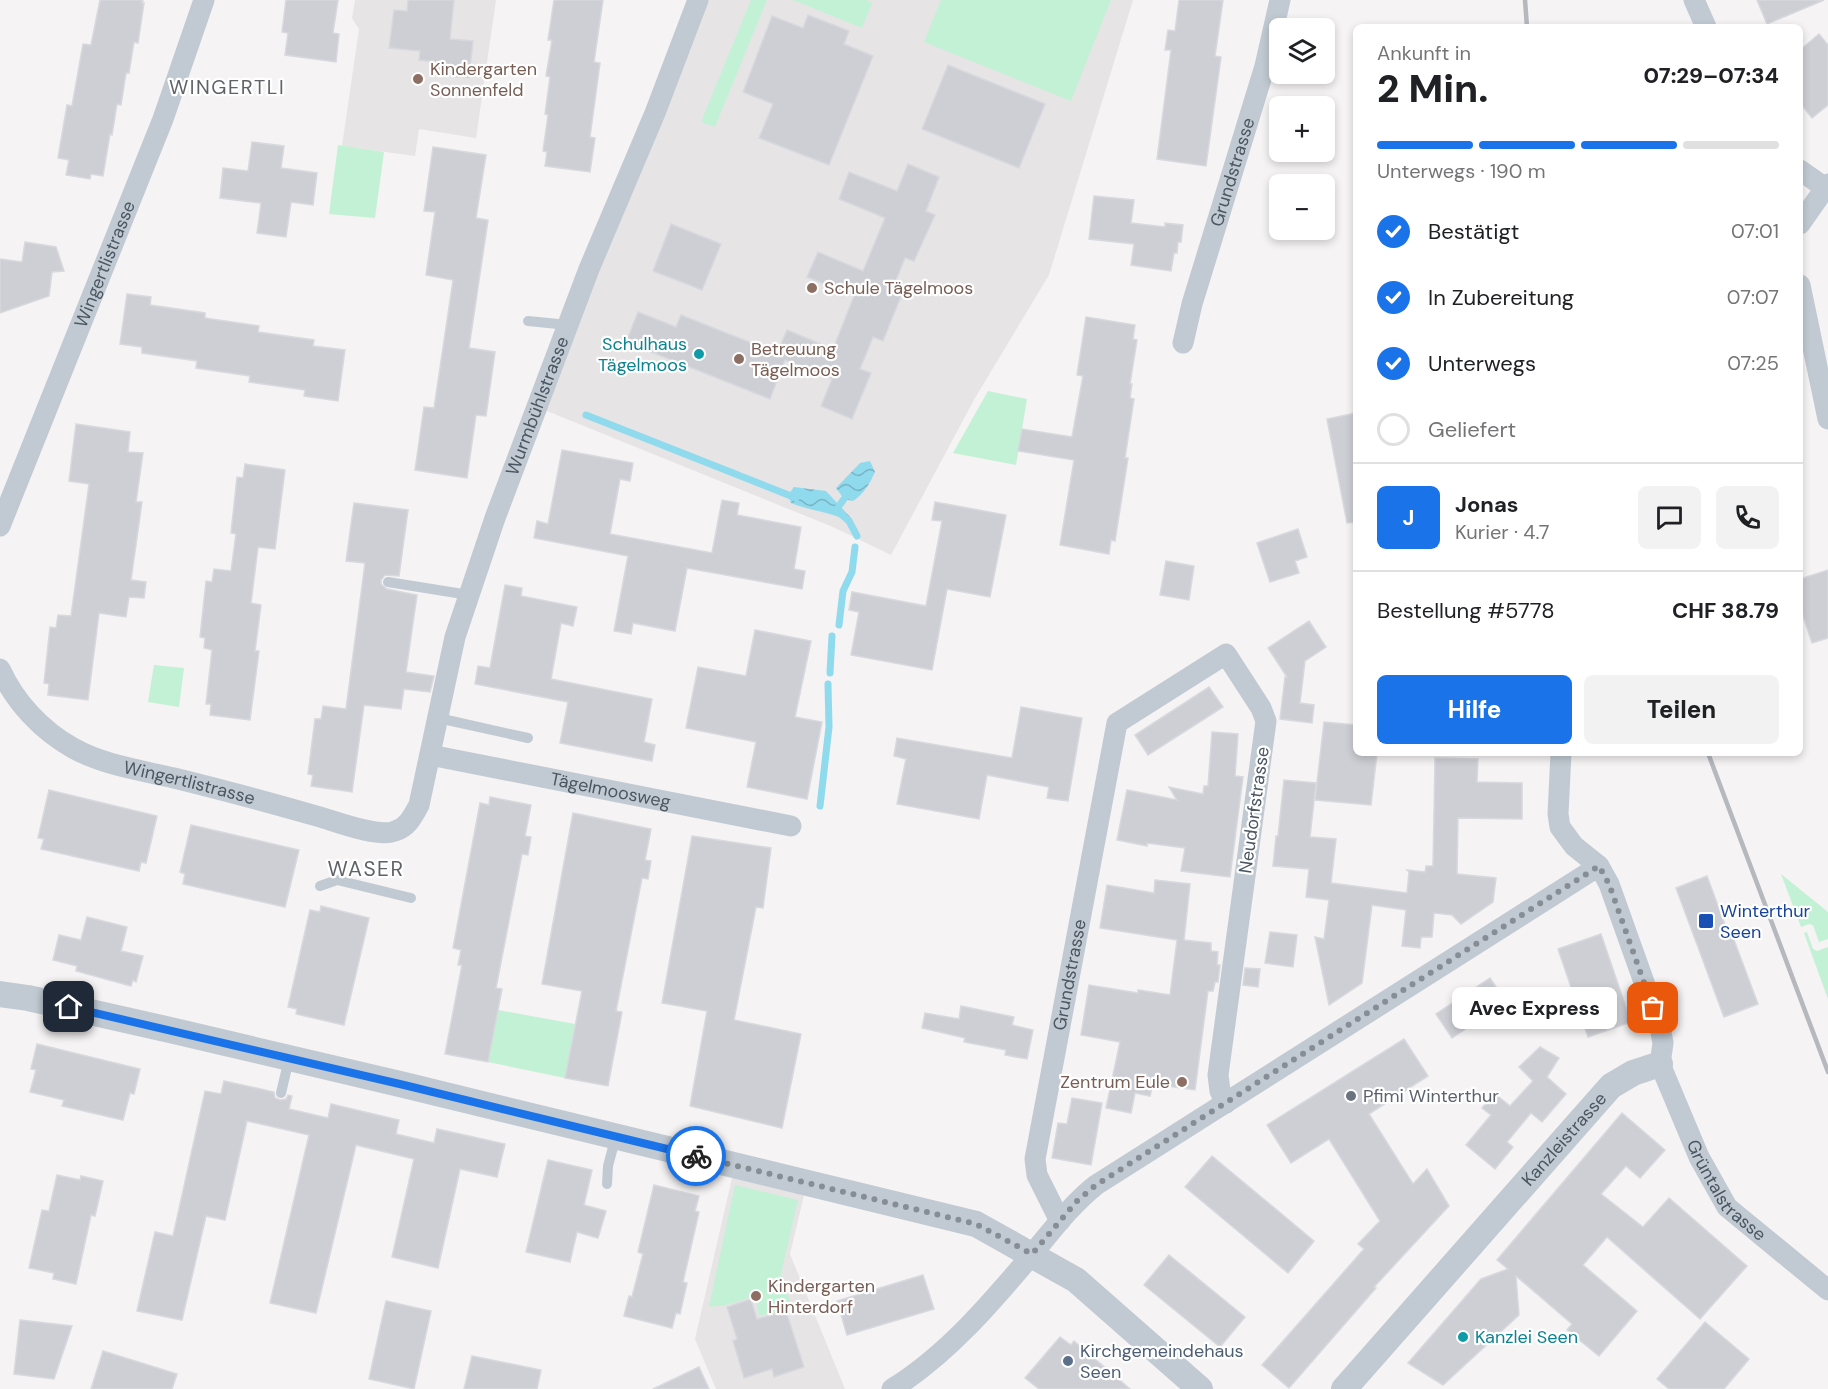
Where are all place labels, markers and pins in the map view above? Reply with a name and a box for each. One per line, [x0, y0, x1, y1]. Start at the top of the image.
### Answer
place label: Kindergarten Sonnenfeld [430, 57, 537, 102]
marker: Kindergarten Sonnenfeld [411, 72, 425, 86]
place label: Schule Tägelmoos [824, 276, 973, 300]
marker: Schule Tägelmoos [805, 281, 819, 295]
place label: Schulhaus Tägelmoos [598, 332, 687, 377]
place label: Betreuung Tägelmoos [751, 337, 840, 382]
marker: Schulhaus Tägelmoos [692, 347, 706, 361]
marker: Betreuung Tägelmoos [732, 352, 746, 366]
place label: Winterthur Seen [1720, 899, 1810, 944]
marker: Winterthur Seen [1697, 912, 1715, 930]
pin [43, 981, 94, 1032]
pin [1627, 982, 1678, 1033]
callout: Avec Express [1452, 987, 1617, 1029]
place label: Zentrum Eule [1060, 1070, 1170, 1094]
marker: Zentrum Eule [1175, 1075, 1189, 1089]
place label: Pfimi Winterthur [1363, 1084, 1499, 1108]
marker: Pfimi Winterthur [1344, 1089, 1358, 1103]
place label: Kindergarten Hinterdorf [768, 1274, 875, 1319]
marker: Kindergarten Hinterdorf [749, 1289, 763, 1303]
place label: Kanzlei Seen [1475, 1325, 1578, 1349]
marker: Kanzlei Seen [1456, 1330, 1470, 1344]
place label: Kirchgemeindehaus Seen [1080, 1339, 1244, 1384]
marker: Kirchgemeindehaus Seen [1061, 1354, 1075, 1368]

